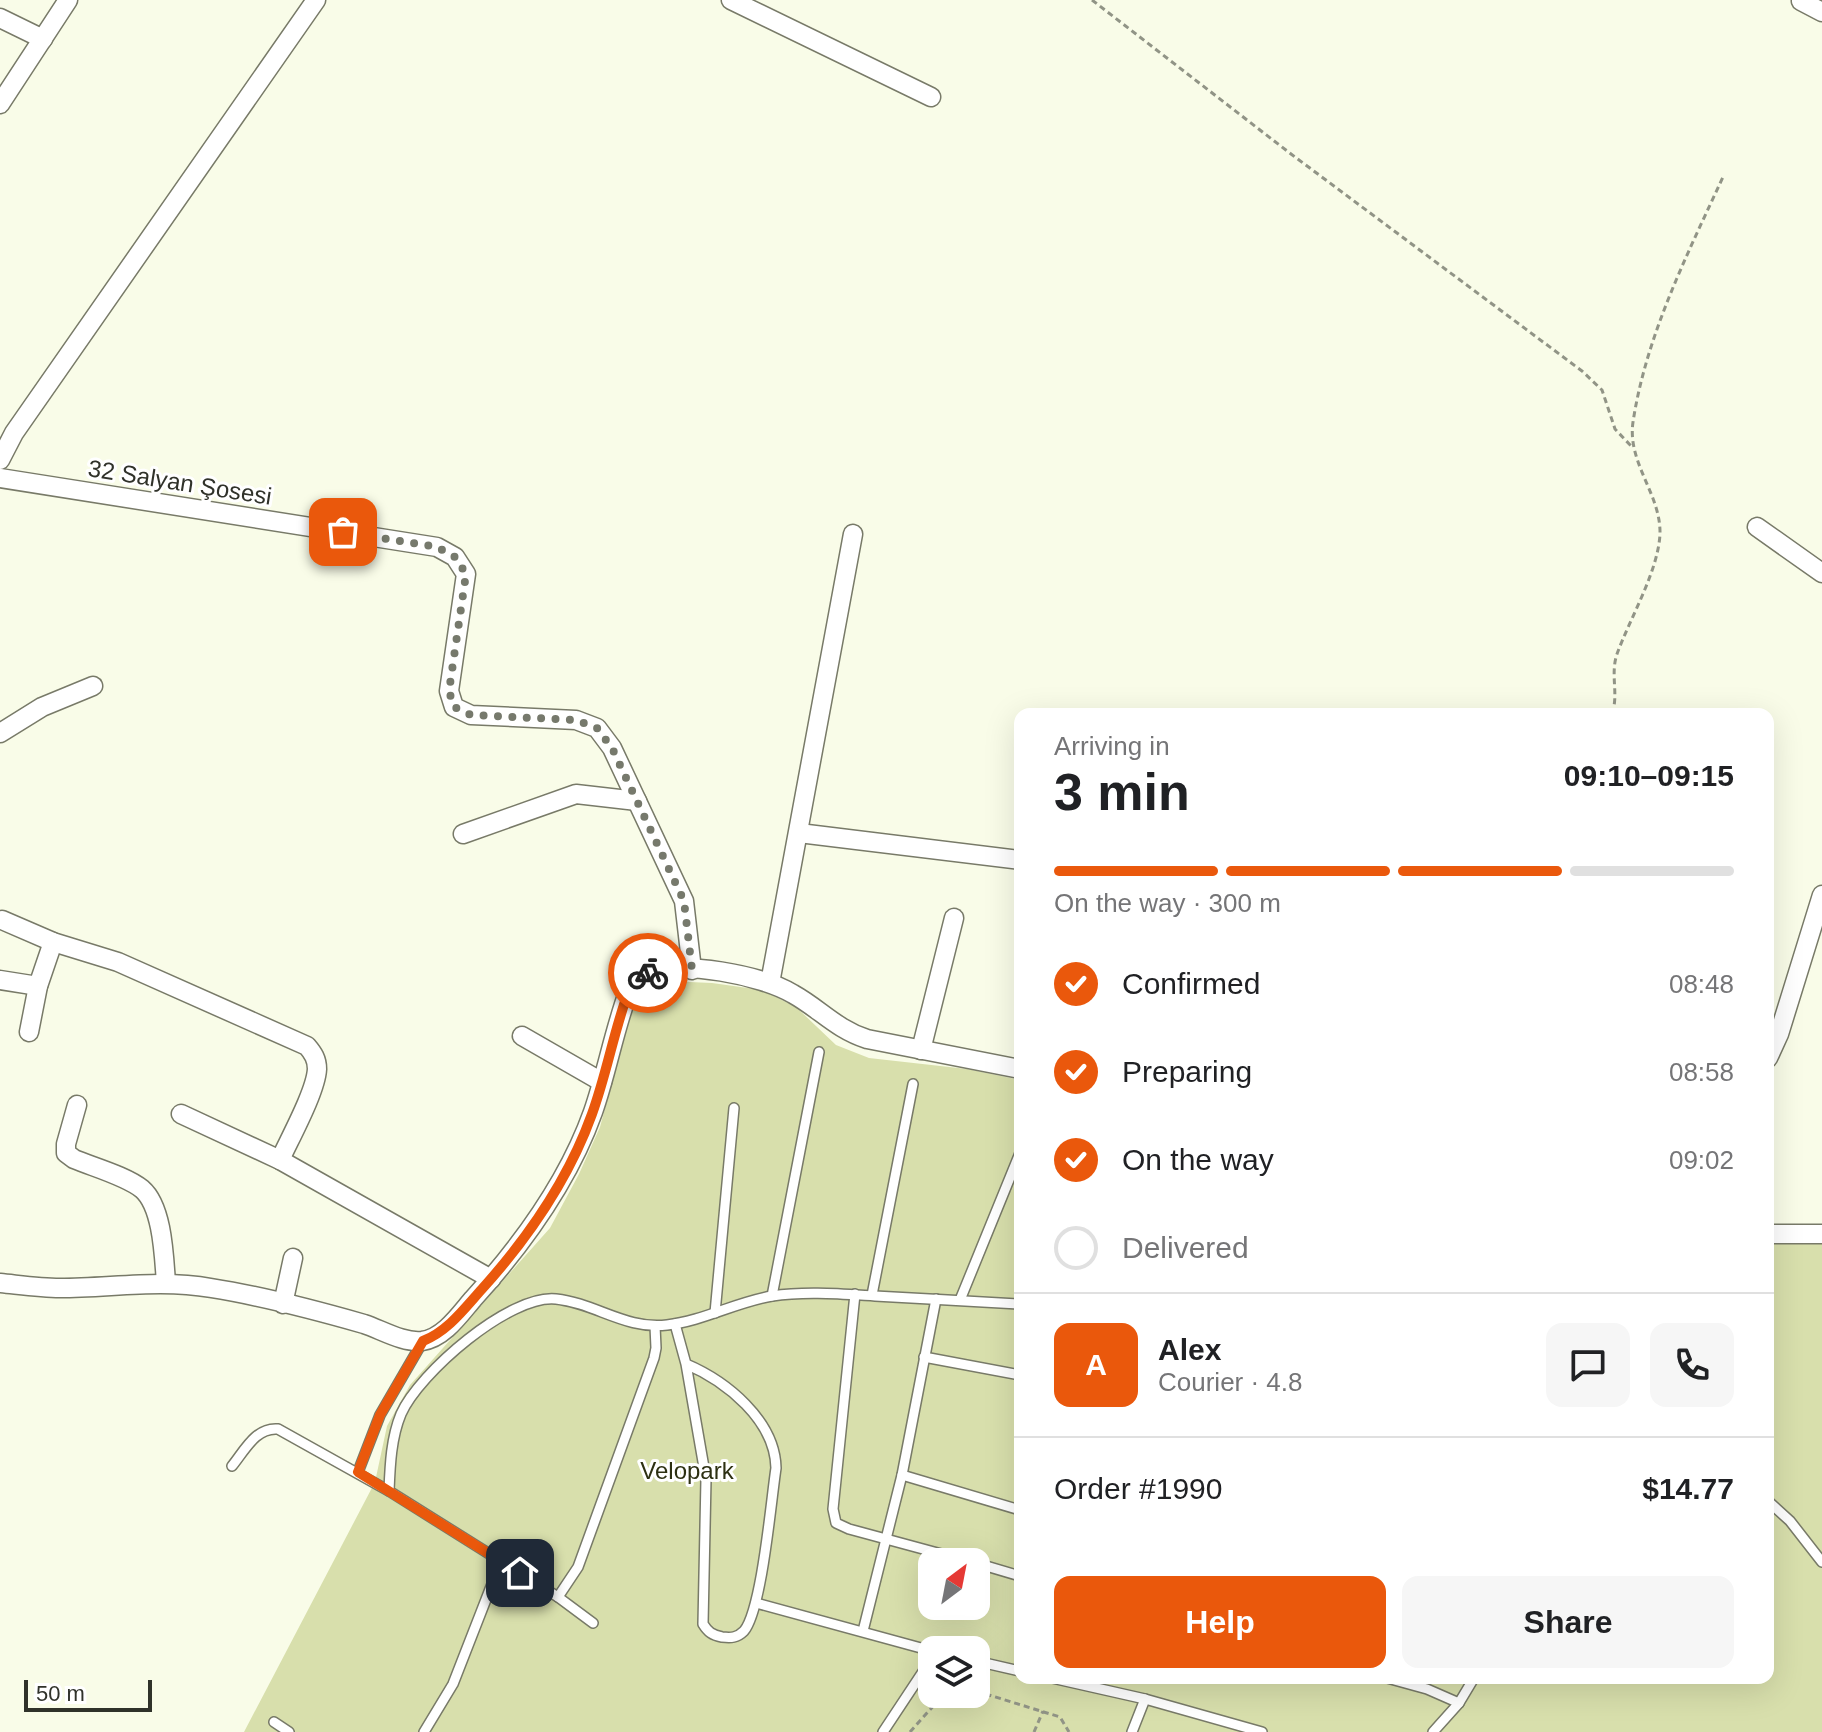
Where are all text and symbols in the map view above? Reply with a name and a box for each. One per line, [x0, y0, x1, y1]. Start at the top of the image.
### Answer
street label: 32 Salyan Şosesi [86, 454, 274, 510]
pin [309, 498, 377, 566]
icon: bag [321, 510, 365, 554]
text: Arriving in [1054, 731, 1170, 761]
text: 09:10–09:15 [1564, 759, 1734, 792]
text: 3 min [1054, 763, 1190, 821]
text: On the way · 300 m [1054, 888, 1281, 918]
courier [608, 933, 688, 1013]
icon: bike [626, 951, 670, 995]
icon: check [1054, 962, 1098, 1006]
text: Confirmed [1122, 967, 1260, 1000]
text: 08:48 [1669, 969, 1734, 999]
icon: check [1054, 1050, 1098, 1094]
text: Preparing [1122, 1055, 1252, 1088]
text: 08:58 [1669, 1057, 1734, 1087]
icon: check [1054, 1138, 1098, 1182]
text: On the way [1122, 1143, 1274, 1176]
text: 09:02 [1669, 1145, 1734, 1175]
text: Delivered [1122, 1231, 1249, 1264]
button: chat [1546, 1323, 1630, 1407]
button: phone [1650, 1323, 1734, 1407]
text: Alex [1158, 1333, 1221, 1366]
text: A [1085, 1348, 1107, 1381]
text: Courier · 4.8 [1158, 1367, 1303, 1397]
park label: Velopark [640, 1457, 735, 1484]
text: Order #1990 [1054, 1472, 1222, 1505]
text: $14.77 [1642, 1472, 1734, 1505]
pin [486, 1539, 554, 1607]
north arrow [918, 1548, 990, 1620]
map controls [918, 1548, 990, 1708]
icon: home [498, 1551, 542, 1595]
button: Help [1054, 1576, 1386, 1668]
button: Share [1402, 1576, 1734, 1668]
button: layers [918, 1636, 990, 1708]
scale bar [24, 1676, 152, 1712]
text: 50 m [36, 1681, 85, 1706]

